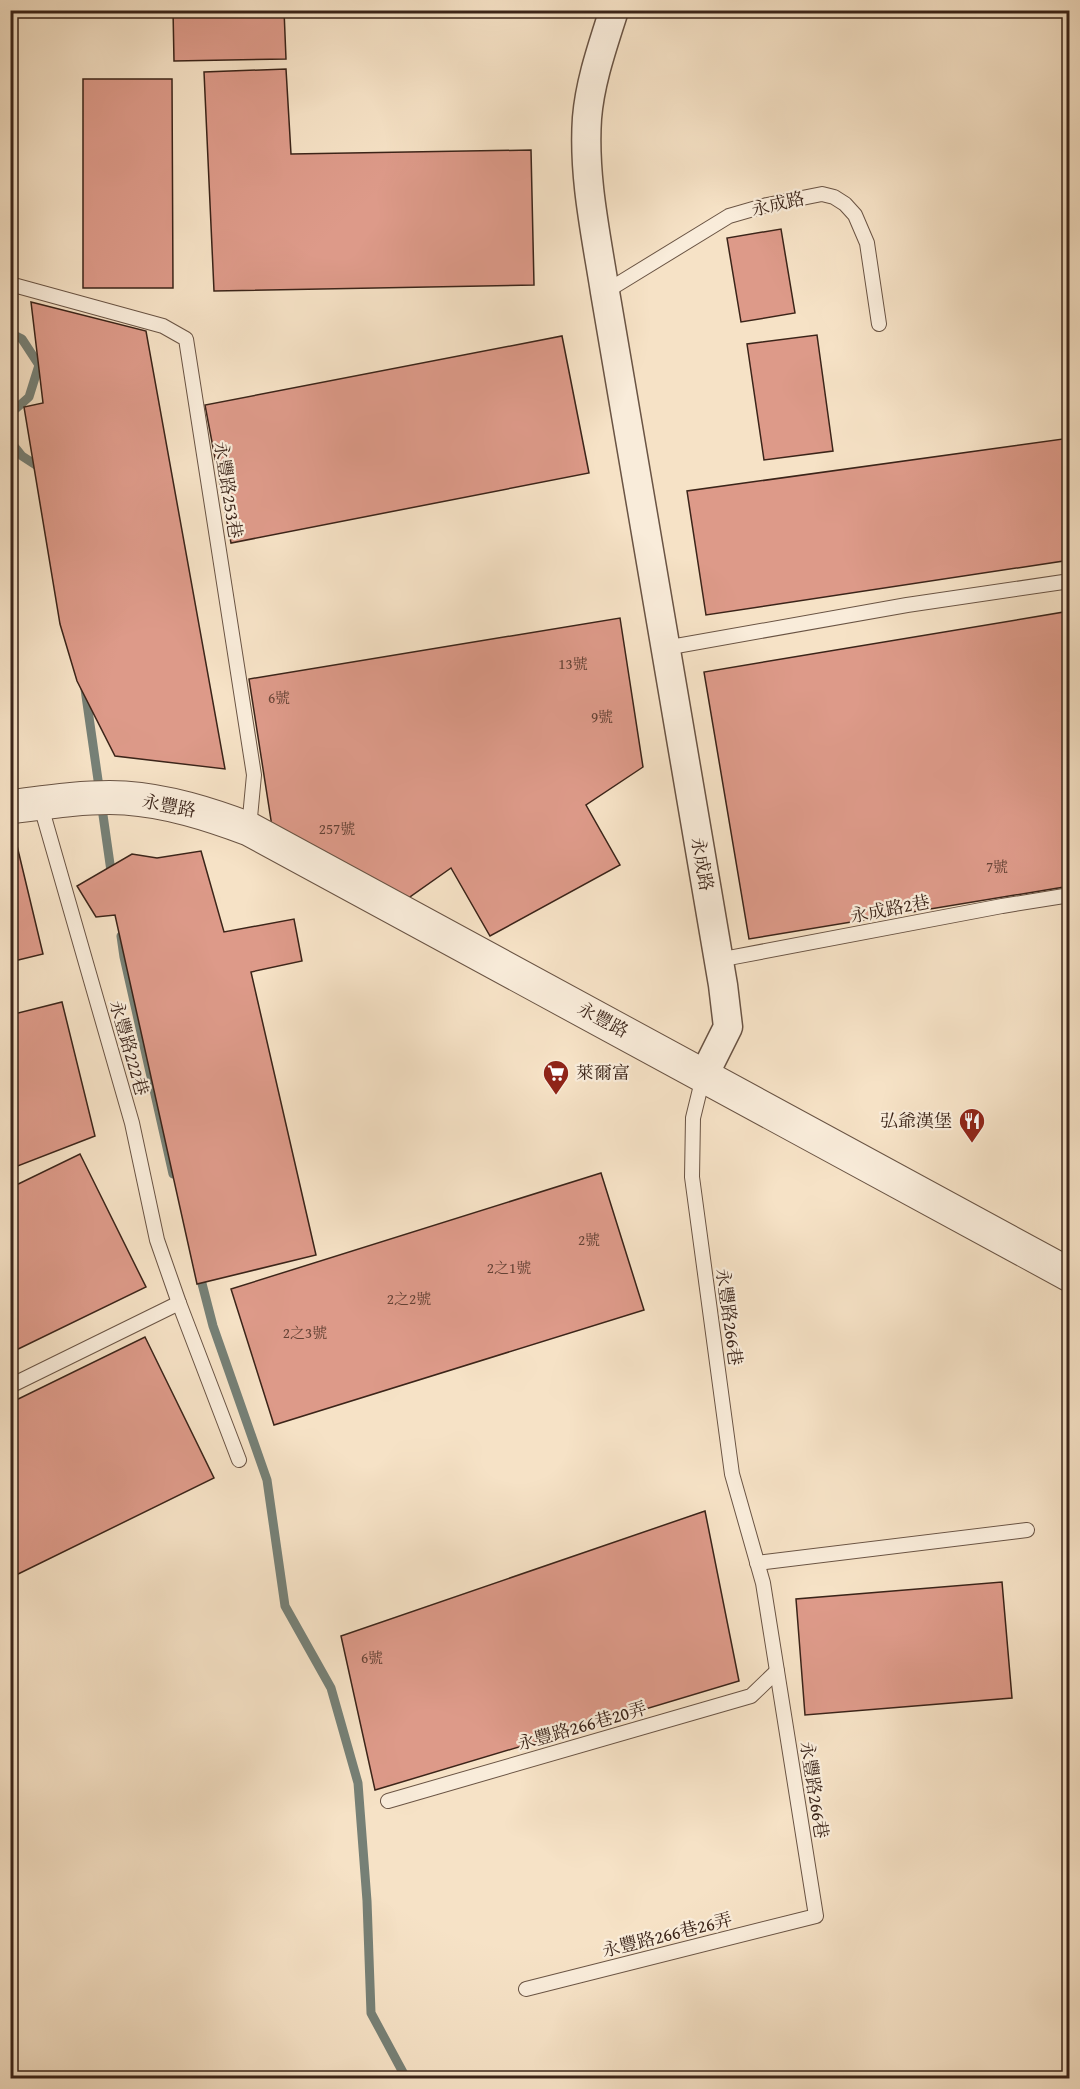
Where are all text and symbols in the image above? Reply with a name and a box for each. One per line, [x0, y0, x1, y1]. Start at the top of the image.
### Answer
street label: 永成路 [749, 184, 807, 223]
street label: 永豐路253巷 [207, 439, 249, 540]
house number: 13號 [558, 653, 588, 674]
house number: 6號 [268, 687, 290, 708]
house number: 9號 [591, 706, 613, 727]
street label: 永豐路 [140, 787, 198, 824]
house number: 257號 [319, 818, 355, 839]
street label: 永成路 [685, 835, 720, 893]
house number: 7號 [986, 856, 1008, 877]
street label: 永成路2巷 [848, 888, 932, 929]
street label: 永豐路 [573, 995, 633, 1044]
street label: 永豐路222巷 [103, 997, 156, 1099]
supermarket icon: 萊爾富 [541, 1058, 571, 1096]
place label: 萊爾富 [576, 1059, 630, 1086]
restaurant icon: 弘爺漢堡 [957, 1106, 987, 1144]
place label: 弘爺漢堡 [880, 1107, 952, 1134]
house number: 2號 [578, 1229, 600, 1250]
house number: 2之1號 [487, 1257, 531, 1278]
street label: 永豐路266巷 [709, 1267, 750, 1367]
house number: 2之2號 [387, 1288, 431, 1309]
house number: 2之3號 [283, 1322, 327, 1343]
house number: 6號 [361, 1647, 383, 1668]
street label: 永豐路266巷20弄 [514, 1694, 650, 1757]
street label: 永豐路266巷 [793, 1739, 835, 1840]
street label: 永豐路266巷26弄 [599, 1905, 735, 1964]

